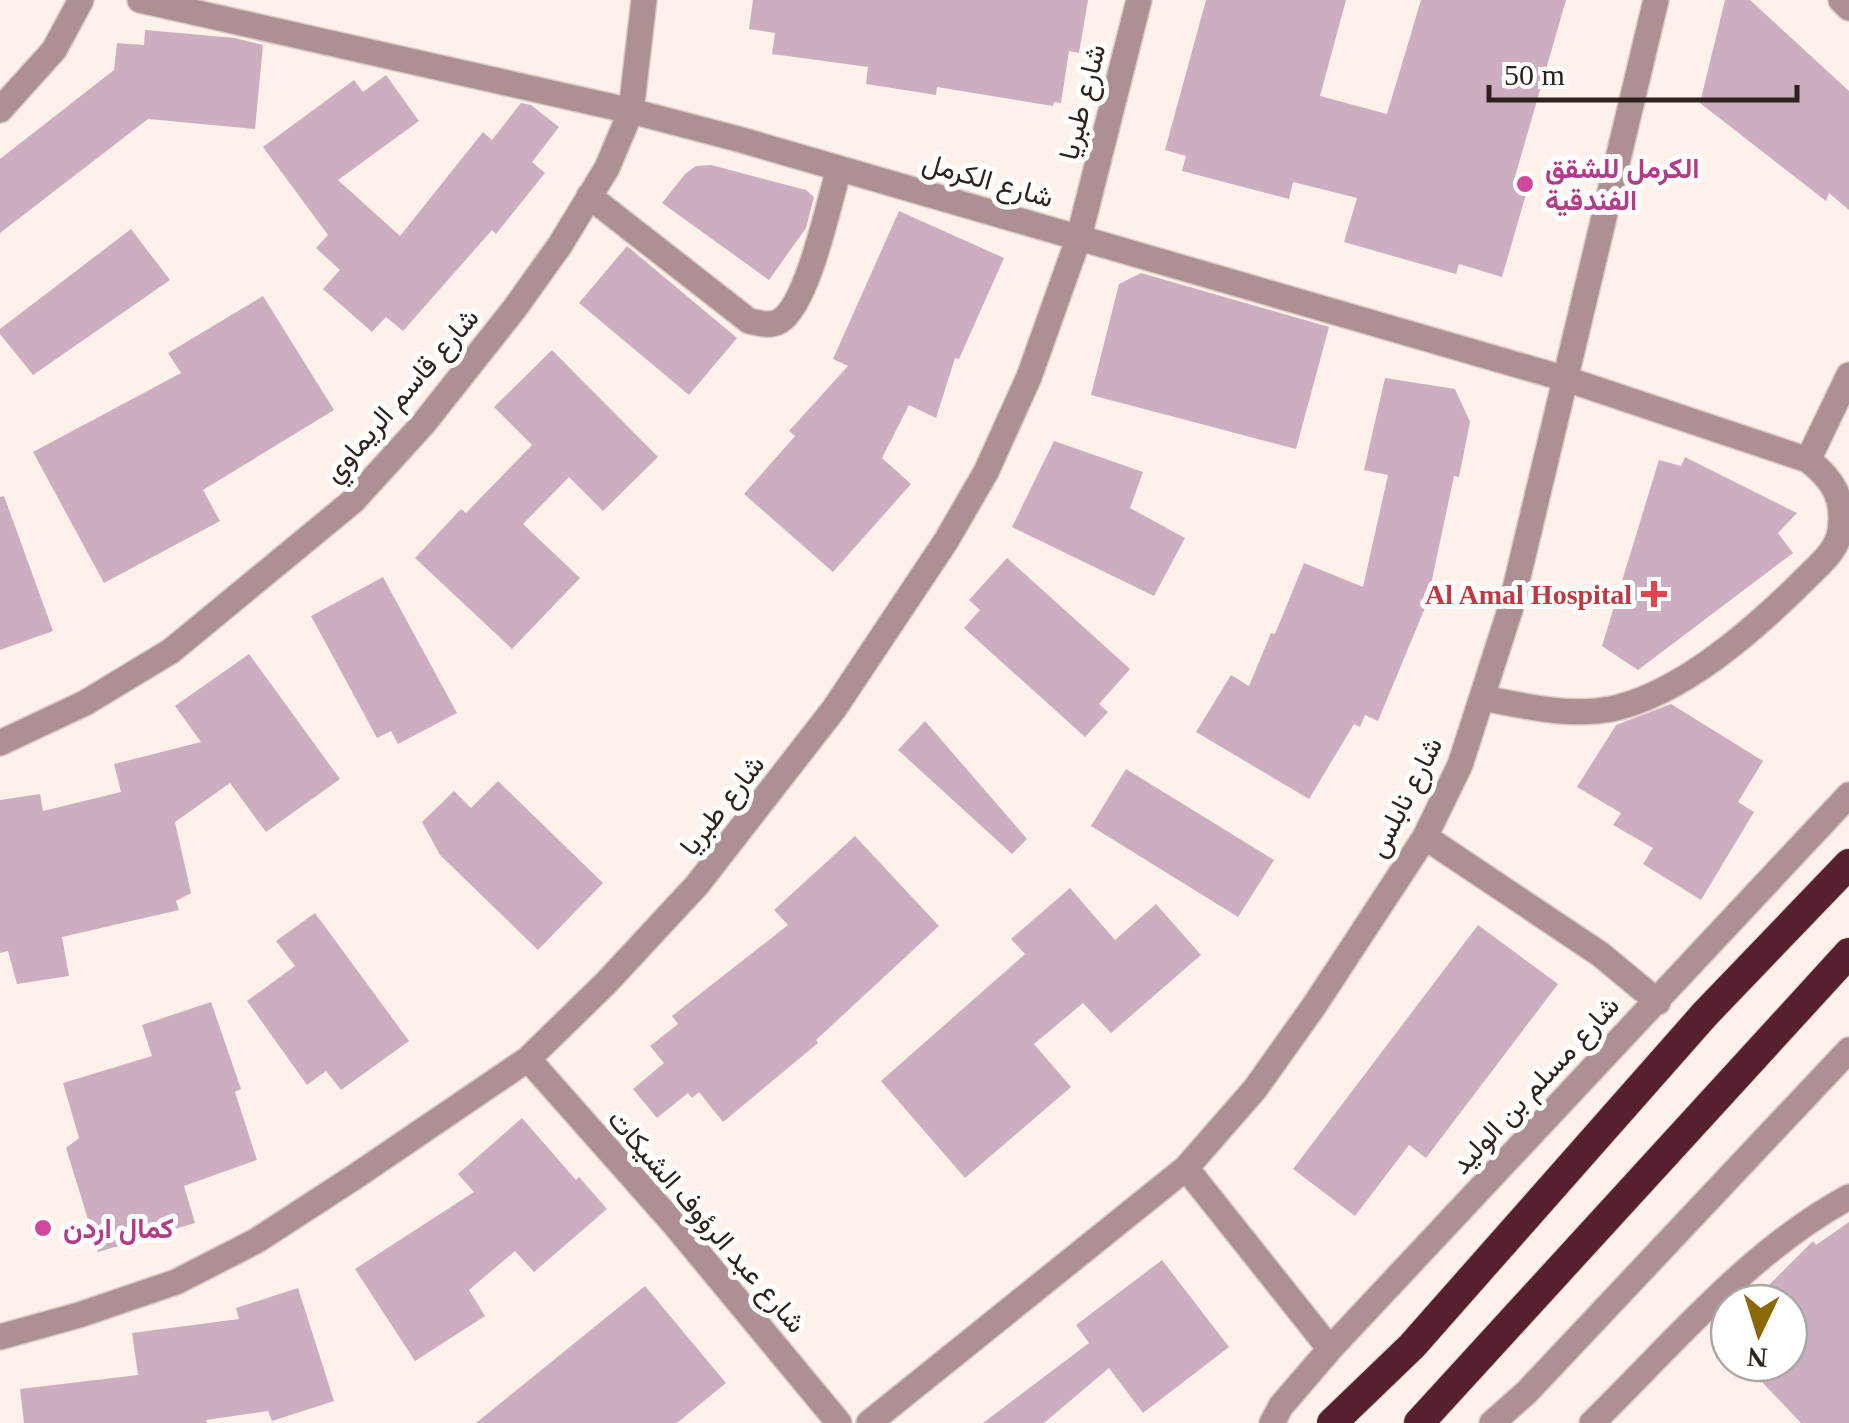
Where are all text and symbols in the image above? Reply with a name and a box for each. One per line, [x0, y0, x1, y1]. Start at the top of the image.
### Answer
scale bar [1489, 40, 1796, 102]
street label: شارع طبريا [1053, 41, 1114, 164]
text: 50 m [1504, 58, 1565, 91]
street label: شارع الكرمل [918, 147, 1057, 216]
place label: الكرمل للشقق الفندقية [1545, 153, 1700, 217]
marker: الكرمل للشقق الفندقية [1514, 173, 1536, 195]
street label: شارع قاسم الريماوي [317, 302, 490, 493]
place label: Al Amal Hospital [1425, 579, 1632, 610]
marker: Al Amal Hospital [1641, 581, 1667, 607]
street label: شارع نابلس [1362, 732, 1451, 864]
street label: شارع طبريا [673, 749, 773, 863]
street label: شارع مسلم بن الوليد [1445, 990, 1627, 1182]
street label: شارع عبد الرؤوف الشيكات [600, 1103, 812, 1341]
place label: كمال اردن [63, 1213, 174, 1246]
marker: كمال اردن [32, 1217, 54, 1239]
north arrow [1709, 1283, 1809, 1383]
text: N [1746, 1341, 1768, 1374]

